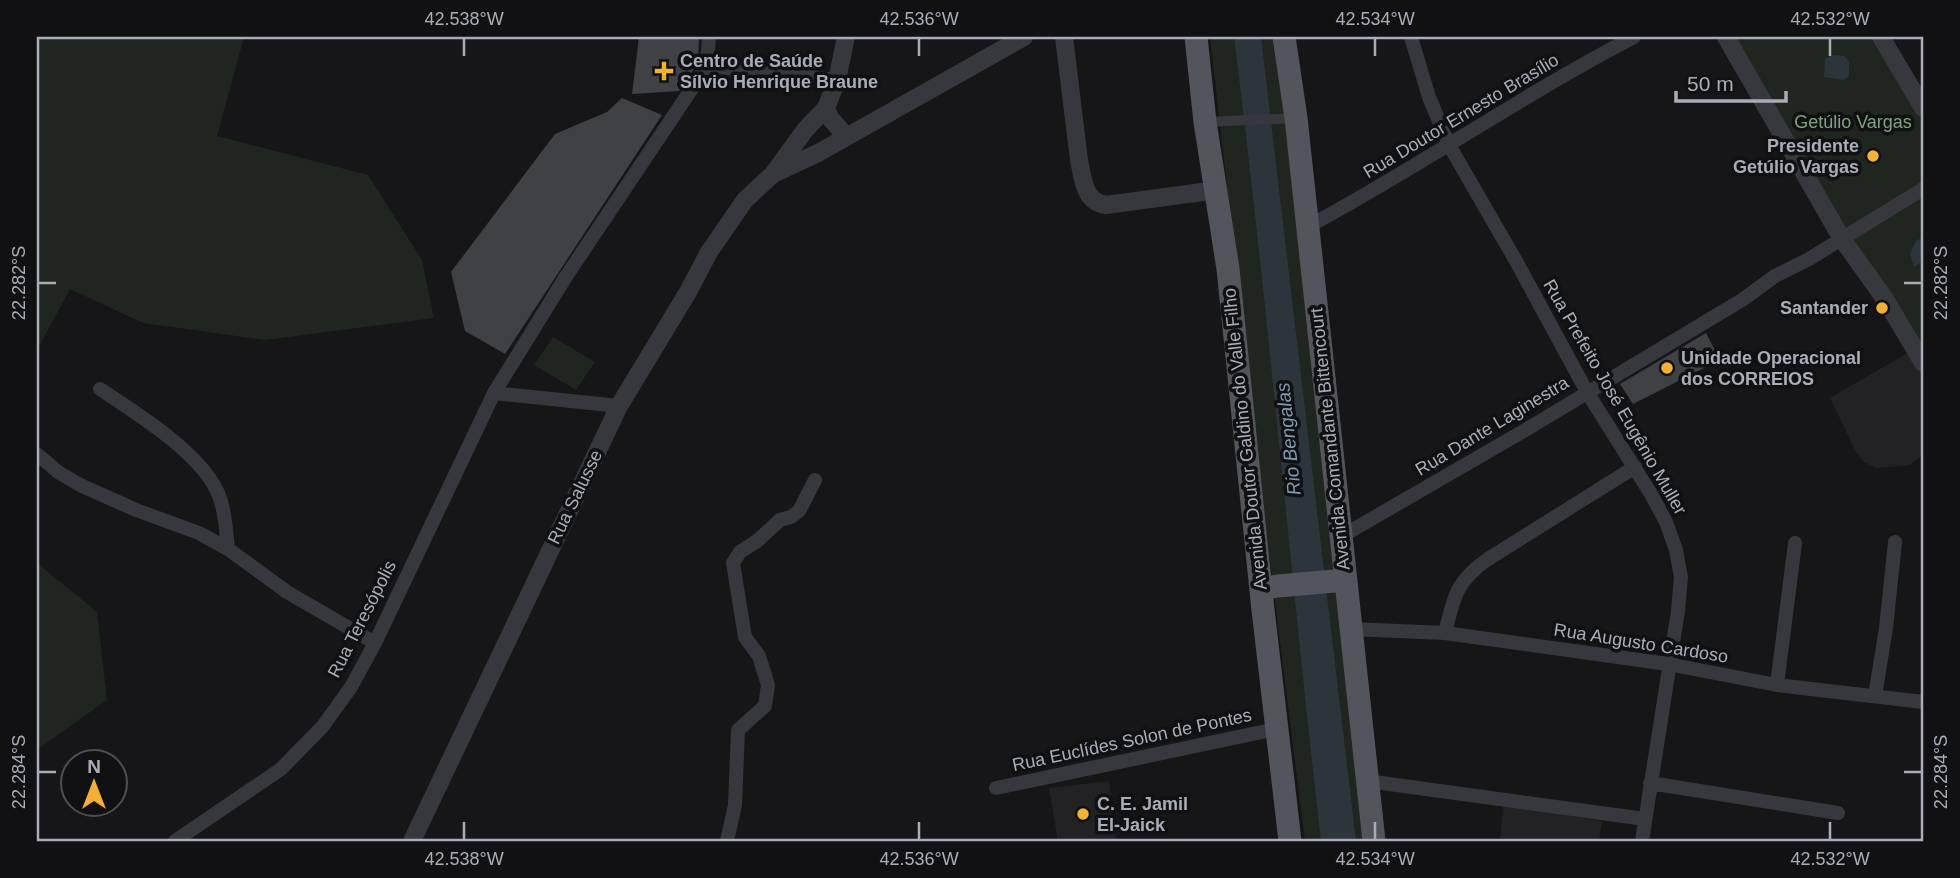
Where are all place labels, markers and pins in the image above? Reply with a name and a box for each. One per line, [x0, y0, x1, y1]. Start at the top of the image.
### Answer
place label: Centro de Saúde Sílvio Henrique Braune [680, 51, 878, 92]
marker: Centro de Saúde Sílvio Henrique Braune [654, 61, 674, 81]
place label: Presidente Getúlio Vargas [1733, 136, 1859, 177]
marker: Presidente Getúlio Vargas [1865, 148, 1881, 164]
place label: Santander [1780, 298, 1868, 318]
marker: Santander [1874, 300, 1890, 316]
place label: Unidade Operacional dos CORREIOS [1681, 348, 1861, 389]
marker: Unidade Operacional dos CORREIOS [1659, 360, 1675, 376]
place label: C. E. Jamil El-Jaick [1097, 794, 1188, 835]
marker: C. E. Jamil El-Jaick [1075, 806, 1091, 822]

